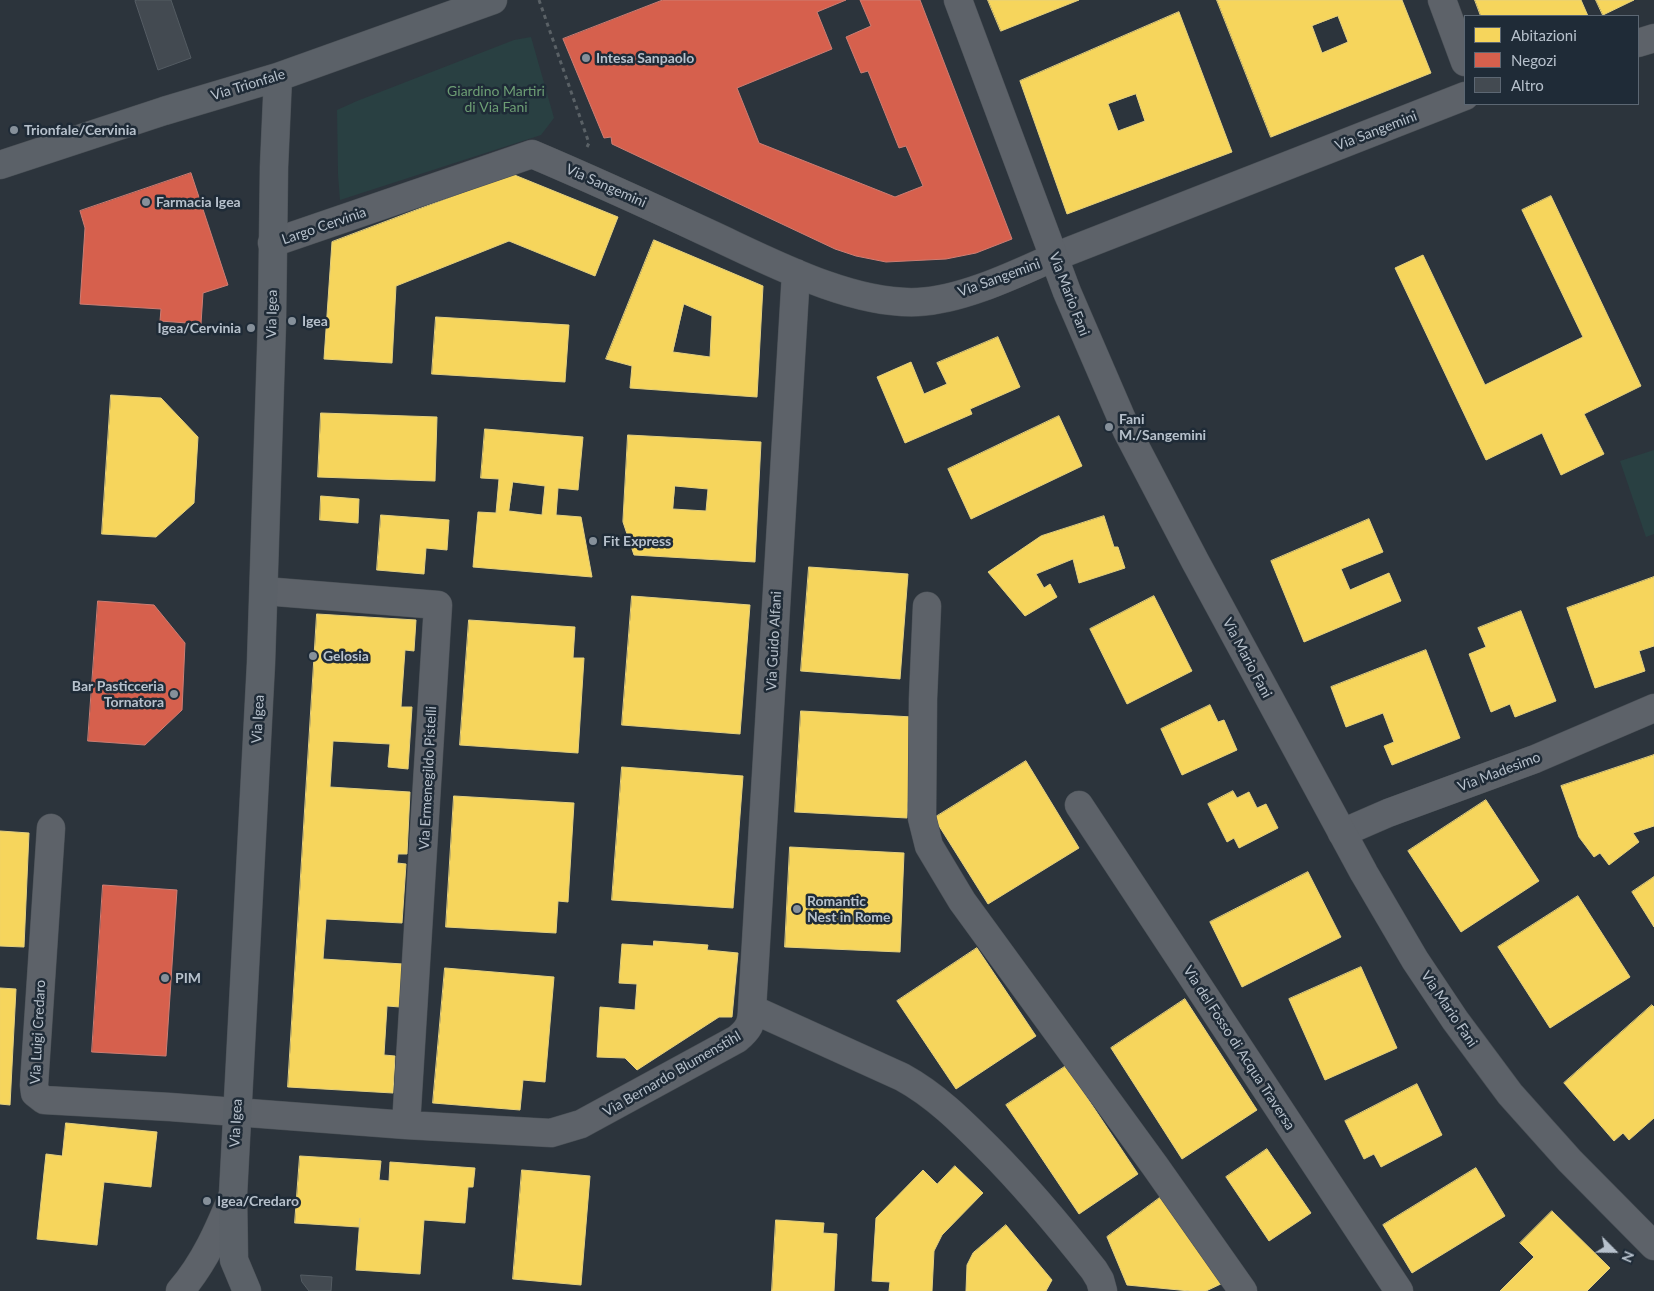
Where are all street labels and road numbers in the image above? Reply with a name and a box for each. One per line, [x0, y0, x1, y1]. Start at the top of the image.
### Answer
street label: Via Trionfale [209, 66, 287, 104]
street label: Via Sangemini [1333, 108, 1419, 154]
street label: Via Sangemini [563, 161, 649, 211]
street label: Largo Cervinia [280, 204, 368, 248]
street label: Via Mario Fani [1045, 250, 1093, 338]
street label: Via Sangemini [956, 255, 1042, 301]
street label: Via Igea [263, 290, 281, 338]
street label: Via Guido Alfani [763, 591, 785, 691]
street label: Via Mario Fani [1219, 615, 1275, 701]
street label: Via Igea [248, 694, 268, 744]
street label: Via Ermenegildo Pistelli [416, 706, 440, 850]
street label: Via Madesimo [1455, 749, 1543, 795]
street label: Via del Fosso di Acqua Traversa [1180, 963, 1298, 1133]
street label: Via Mario Fani [1417, 968, 1481, 1050]
street label: Via Luigi Credaro [27, 979, 49, 1085]
street label: Via Bernardo Blumenstihl [600, 1028, 744, 1120]
street label: Via Igea [226, 1098, 246, 1148]

